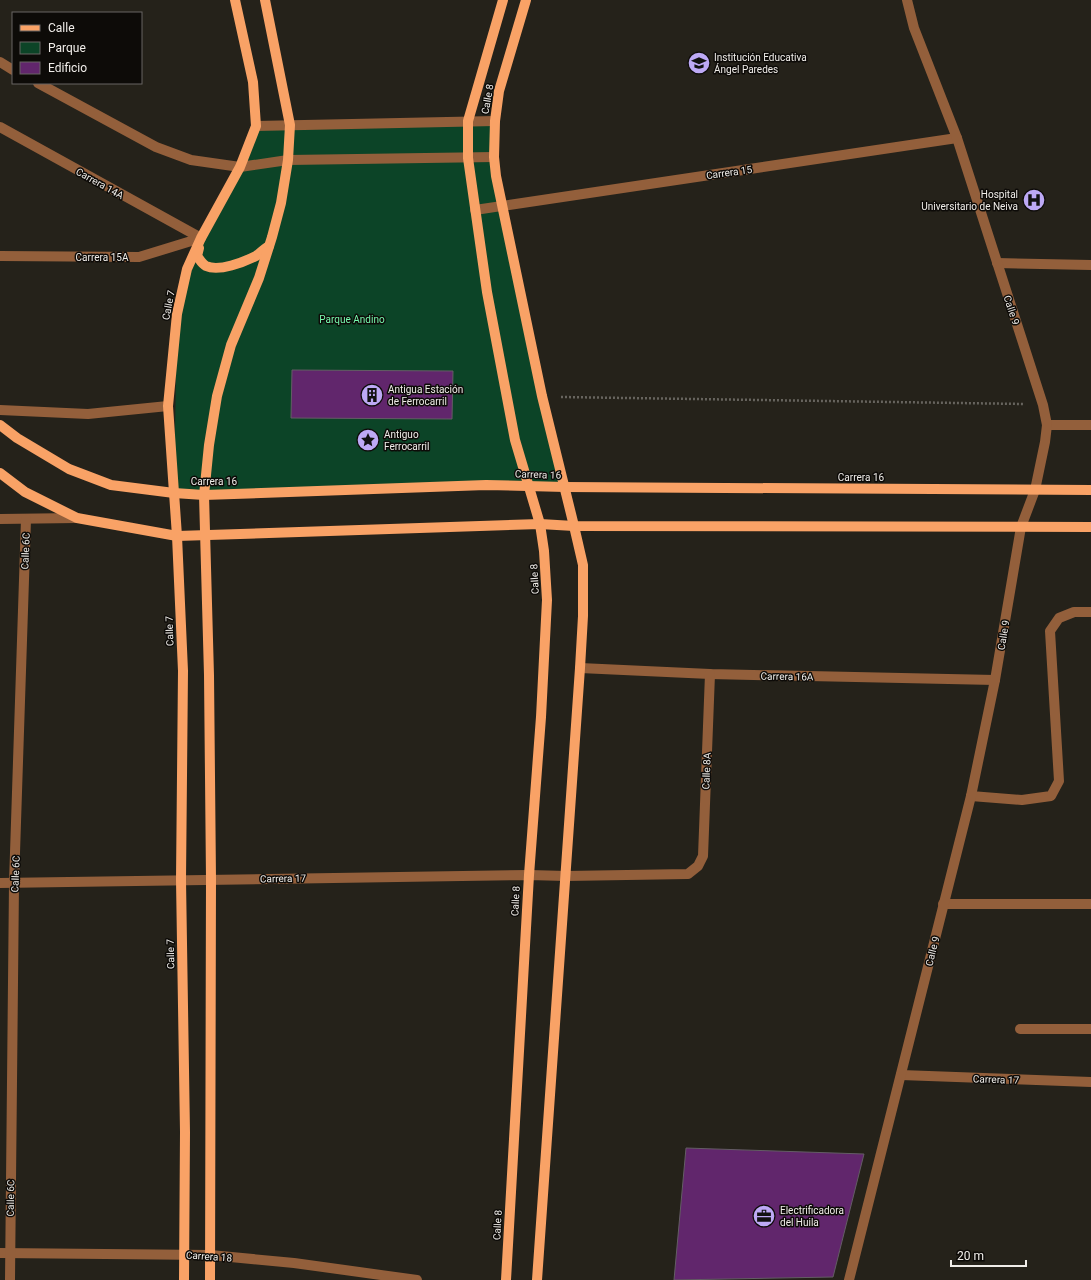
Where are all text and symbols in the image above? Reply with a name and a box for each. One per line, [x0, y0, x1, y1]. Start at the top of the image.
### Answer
legend [12, 12, 142, 84]
text: Calle [48, 21, 75, 35]
text: Parque [48, 41, 86, 55]
school or university icon: Institución Educativa Ángel Paredes [686, 50, 712, 76]
place label: Institución Educativa Ángel Paredes [714, 52, 807, 75]
text: Edificio [48, 61, 87, 75]
street label: Calle 8 [479, 83, 496, 115]
street label: Carrera 15 [705, 164, 753, 181]
street label: Carrera 14A [74, 166, 126, 201]
hospital icon: Hospital Universitario de Neiva [1021, 187, 1047, 213]
place label: Hospital Universitario de Neiva [921, 189, 1018, 212]
street label: Carrera 15A [76, 252, 129, 263]
street label: Calle 7 [160, 289, 177, 321]
street label: Calle 9 [1002, 294, 1021, 326]
park label: Parque Andino [319, 314, 385, 325]
building icon: Antigua Estación de Ferrocarril [359, 382, 385, 408]
place label: Antigua Estación de Ferrocarril [388, 384, 463, 407]
place icon: Antiguo Ferrocarril [355, 427, 381, 453]
place label: Antiguo Ferrocarril [384, 429, 429, 452]
street label: Carrera 16 [515, 468, 562, 481]
street label: Carrera 16 [838, 472, 885, 483]
street label: Carrera 16 [191, 476, 238, 487]
street label: Calle 6C [19, 532, 32, 570]
street label: Calle 8 [528, 563, 541, 594]
street label: Calle 7 [163, 615, 176, 646]
street label: Calle 9 [996, 619, 1011, 651]
street label: Carrera 16A [760, 671, 814, 682]
street label: Calle 8A [700, 752, 713, 790]
street label: Calle 6C [9, 855, 22, 893]
street label: Carrera 17 [260, 873, 307, 884]
street label: Calle 8 [509, 885, 522, 916]
street label: Calle 9 [923, 935, 941, 967]
street label: Calle 7 [165, 938, 176, 969]
street label: Carrera 17 [973, 1073, 1020, 1086]
street label: Calle 6C [5, 1179, 16, 1216]
office icon: Electrificadora del Huila [751, 1203, 777, 1229]
place label: Electrificadora del Huila [780, 1205, 844, 1228]
street label: Calle 8 [491, 1209, 504, 1240]
scale bar [951, 1242, 1026, 1268]
street label: Carrera 18 [185, 1249, 233, 1264]
text: 20 m [957, 1249, 984, 1263]

